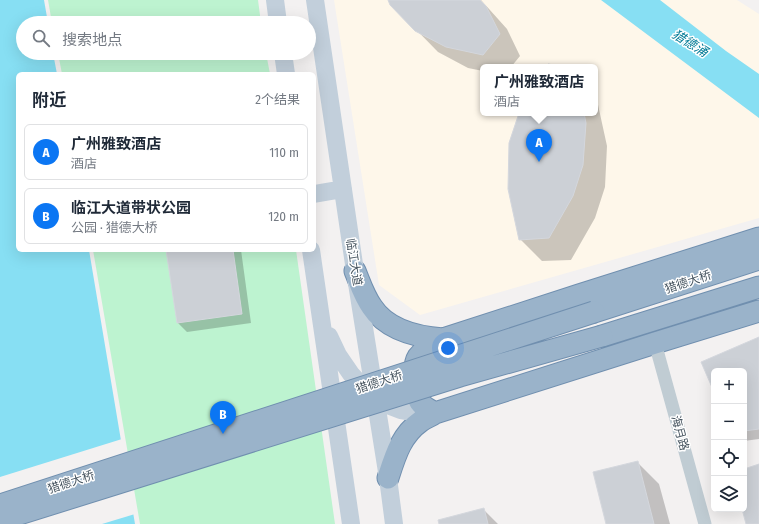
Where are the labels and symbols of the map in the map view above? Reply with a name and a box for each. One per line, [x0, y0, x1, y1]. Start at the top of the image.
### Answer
water label: 猎德涌 [669, 26, 712, 61]
pin: A [526, 129, 552, 162]
street label: 临江大道 [343, 237, 365, 287]
street label: 猎德大桥 [663, 268, 713, 296]
your location [438, 338, 458, 358]
street label: 猎德大桥 [354, 368, 404, 396]
pin: B [210, 401, 236, 434]
street label: 海月路 [669, 414, 691, 452]
street label: 猎德大桥 [46, 468, 96, 496]

